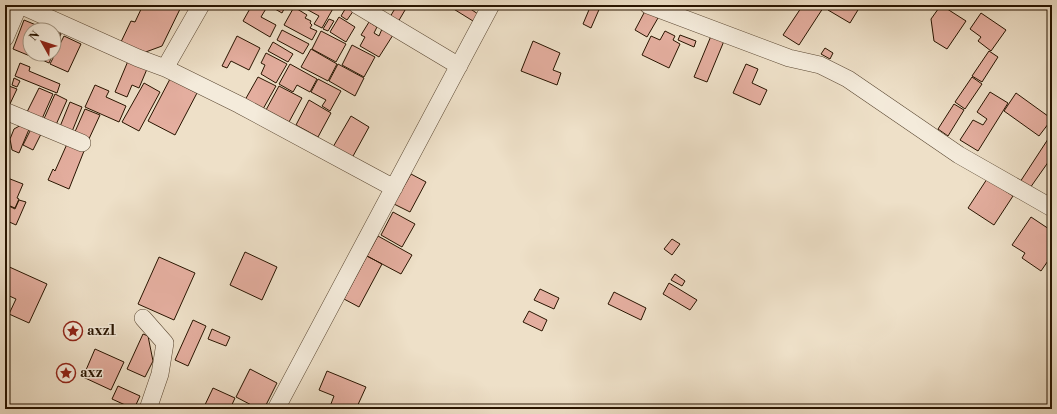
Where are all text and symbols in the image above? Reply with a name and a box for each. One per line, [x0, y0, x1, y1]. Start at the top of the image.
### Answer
north arrow [22, 22, 62, 62]
text: N [27, 28, 43, 44]
place icon: axz1 [62, 320, 84, 342]
place label: axz1 [87, 322, 116, 340]
place icon: axz [55, 362, 77, 384]
place label: axz [80, 364, 103, 382]

